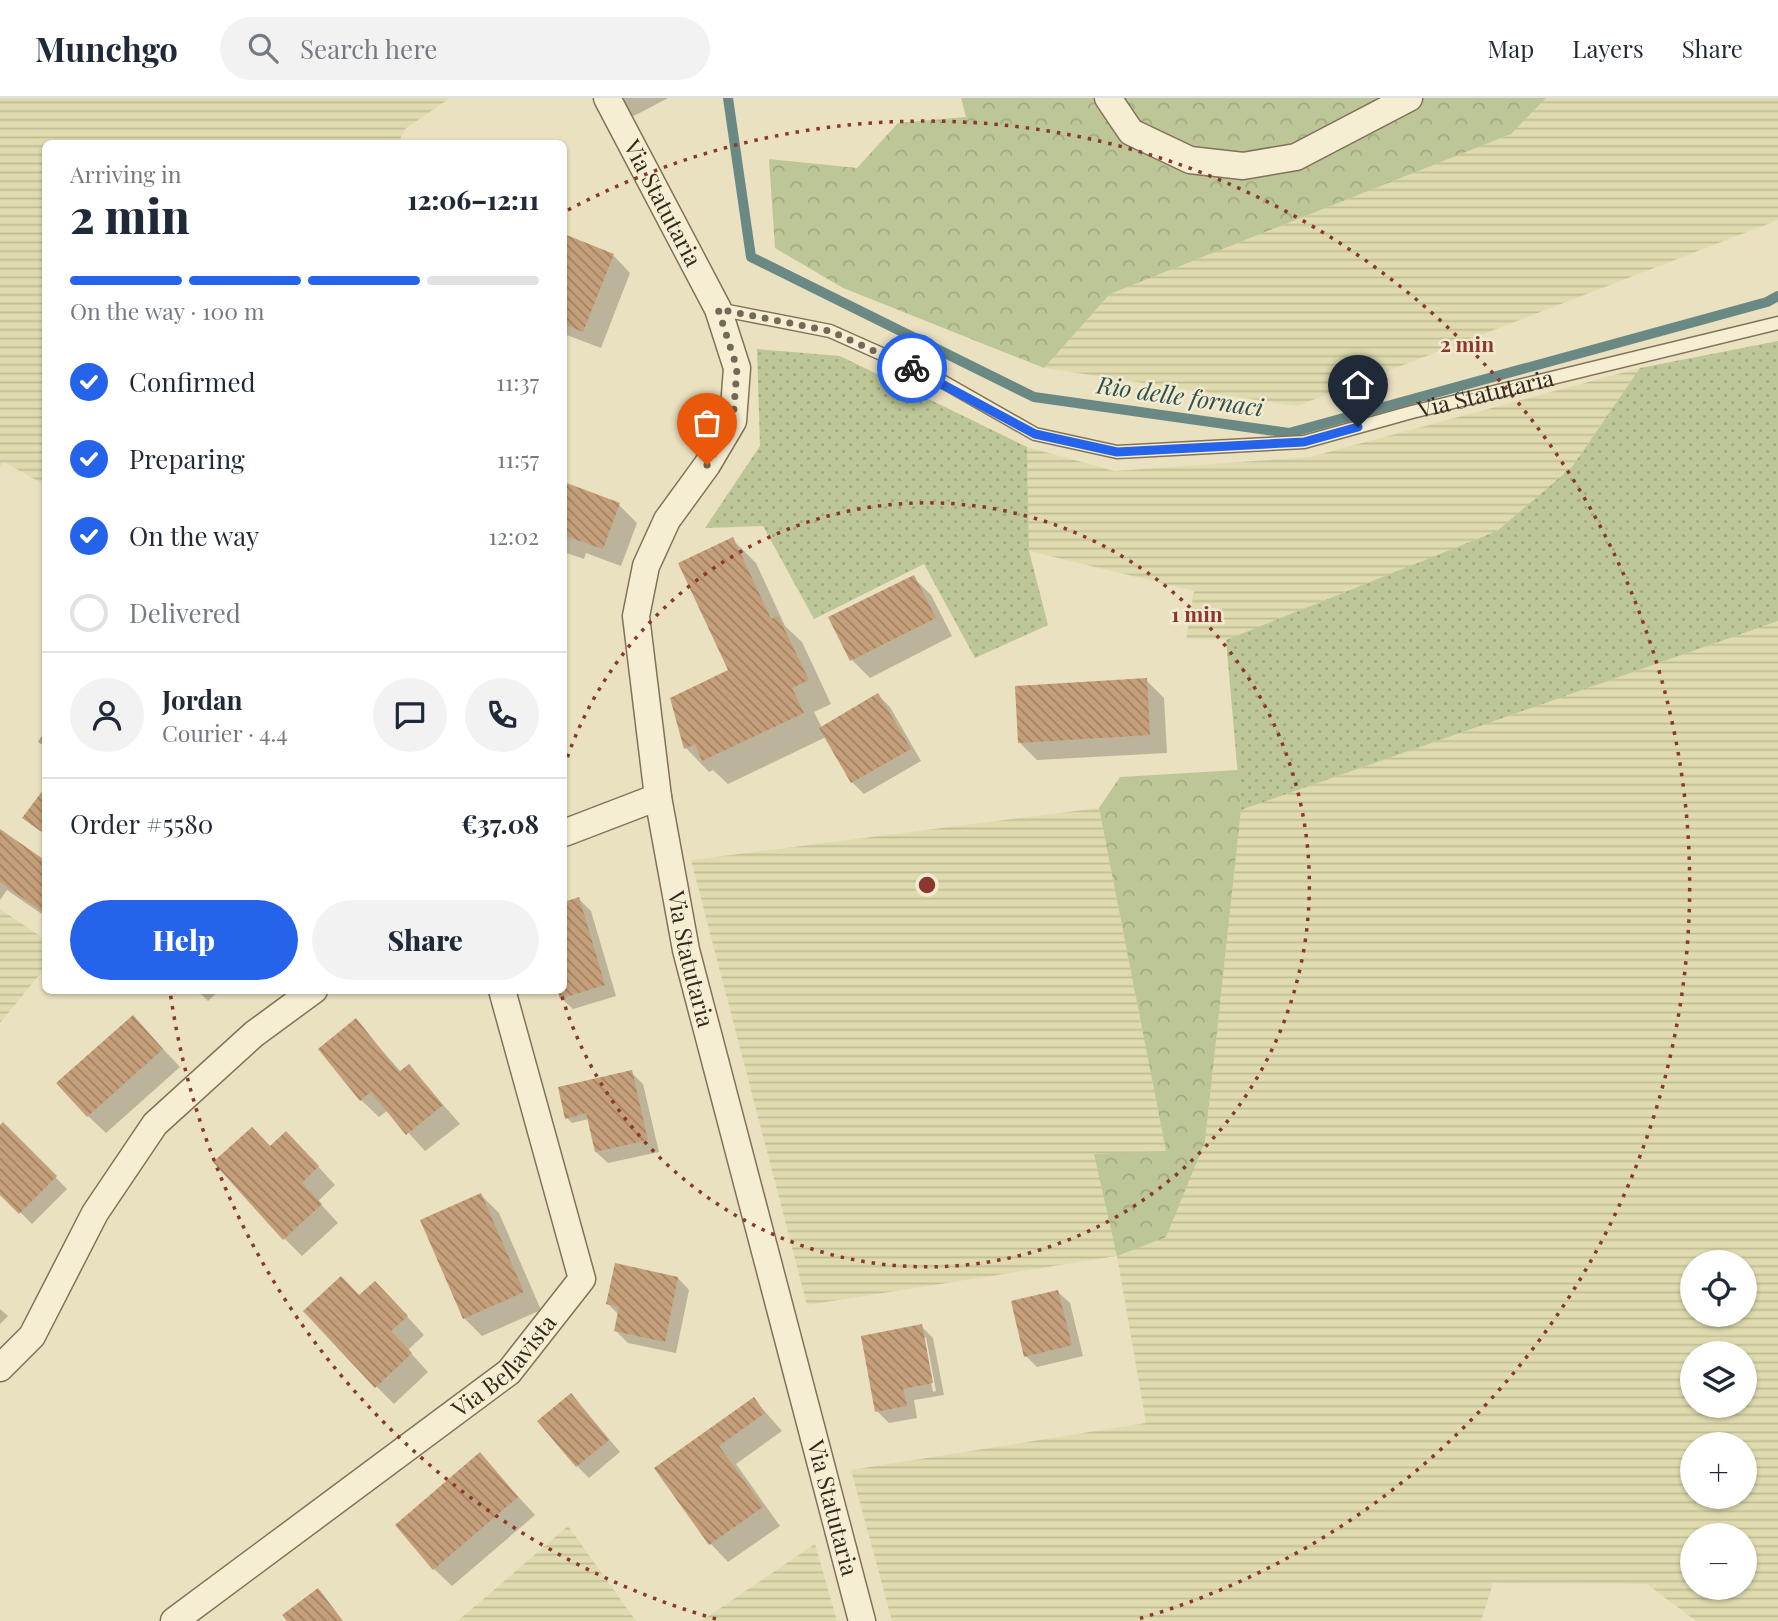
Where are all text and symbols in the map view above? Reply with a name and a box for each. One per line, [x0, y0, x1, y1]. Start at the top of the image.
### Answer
search box [220, 17, 710, 80]
text: Munchgo [35, 26, 178, 70]
icon: search [244, 29, 282, 67]
text: Search here [300, 31, 437, 66]
text: Map [1488, 32, 1534, 64]
text: Layers [1572, 32, 1644, 64]
text: Share [1682, 32, 1743, 64]
street label: Via Statutaria [617, 133, 710, 272]
text: Arriving in [70, 158, 182, 189]
text: 12:06–12:11 [407, 182, 539, 217]
text: 2 min [70, 184, 190, 246]
text: On the way · 100 m [70, 295, 264, 326]
text: 2 min [1440, 329, 1494, 357]
courier [877, 333, 947, 403]
icon: bike [893, 349, 931, 387]
pin [1328, 355, 1388, 427]
street label: Via Statutaria [1413, 361, 1557, 424]
icon: check [70, 363, 108, 401]
text: Confirmed [129, 364, 256, 399]
text: 11:37 [496, 366, 539, 397]
icon: home [1339, 366, 1377, 404]
water label: Rio delle fornaci [1094, 367, 1266, 423]
pin [677, 393, 737, 465]
icon: bag [688, 404, 726, 442]
icon: check [70, 440, 108, 478]
text: Preparing [129, 441, 245, 476]
text: 11:57 [497, 443, 539, 474]
icon: check [70, 517, 108, 555]
text: On the way [129, 518, 259, 553]
text: 12:02 [489, 520, 539, 551]
text: Delivered [129, 595, 241, 630]
text: 1 min [1171, 599, 1223, 627]
button: person [70, 678, 144, 752]
button: chat [373, 678, 447, 752]
button: phone [465, 678, 539, 752]
text: Jordan [162, 682, 242, 717]
text: Courier · 4.4 [162, 717, 288, 748]
text: Order #5580 [70, 806, 213, 841]
text: €37.08 [461, 806, 539, 841]
centre of rings [915, 873, 939, 897]
street label: Via Statutaria [661, 887, 723, 1031]
button: Help [70, 900, 298, 980]
button: Share [312, 900, 539, 980]
map controls [1680, 1250, 1757, 1600]
button: locate [1680, 1250, 1757, 1327]
street label: Via Bellavista [444, 1307, 563, 1424]
button: layers [1680, 1341, 1757, 1418]
button: + [1680, 1432, 1757, 1509]
street label: Via Statutaria [801, 1435, 867, 1579]
button: − [1680, 1523, 1757, 1600]

